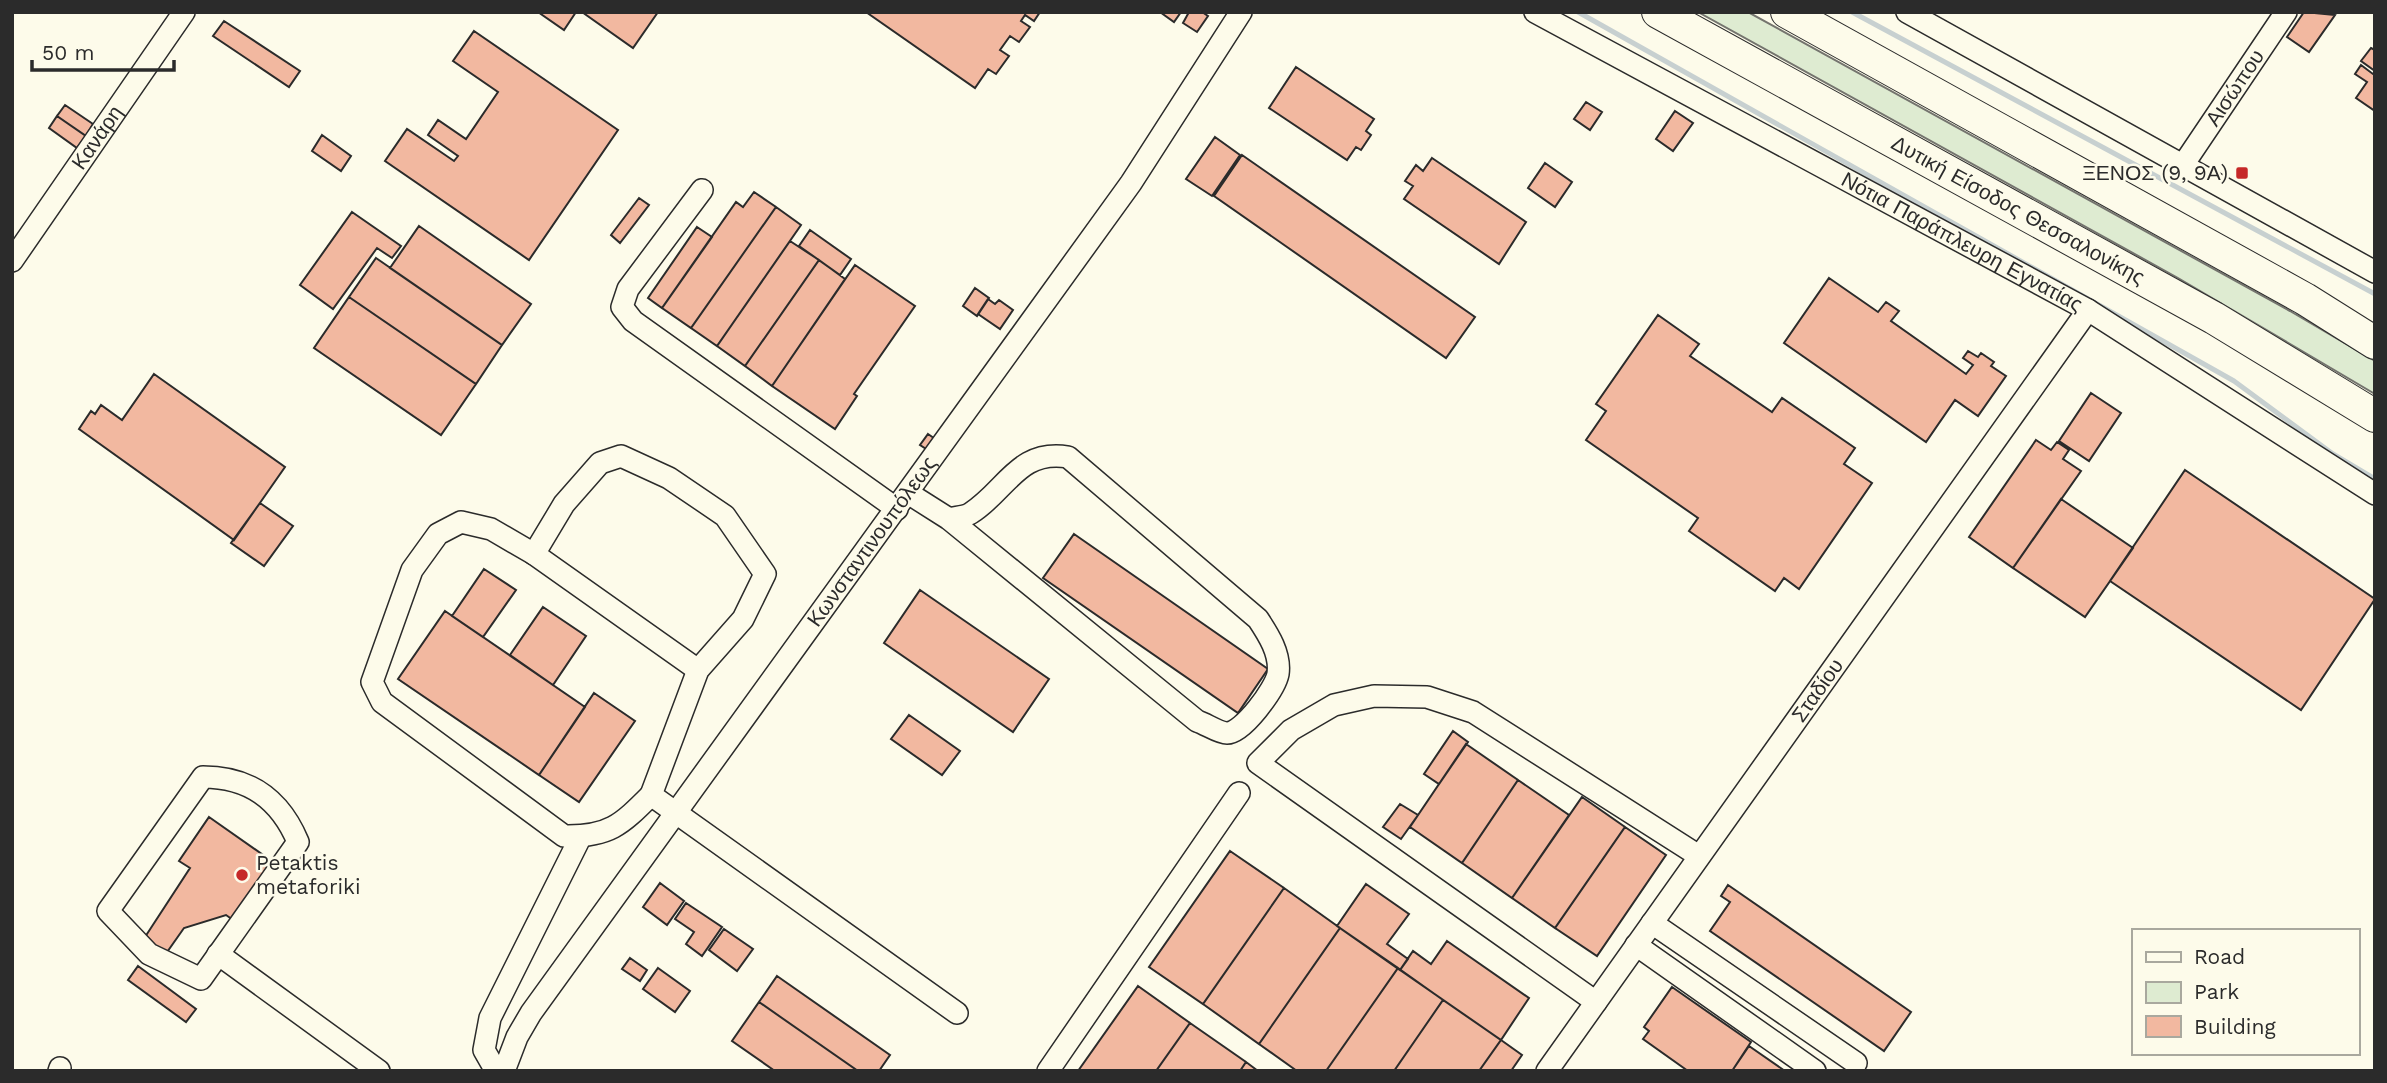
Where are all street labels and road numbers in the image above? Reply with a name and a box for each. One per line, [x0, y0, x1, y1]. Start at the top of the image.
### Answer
street label: Αισώπου [2200, 45, 2269, 131]
street label: Κανάρη [66, 100, 128, 174]
street label: Δυτική Είσοδος Θεσσαλονίκης [1887, 130, 2149, 289]
street label: Νότια Παράπλευρη Εγνατίας [1837, 167, 2087, 317]
street label: Κωνσταντινουπόλεως [802, 451, 941, 631]
street label: Σταδίου [1786, 654, 1848, 727]

